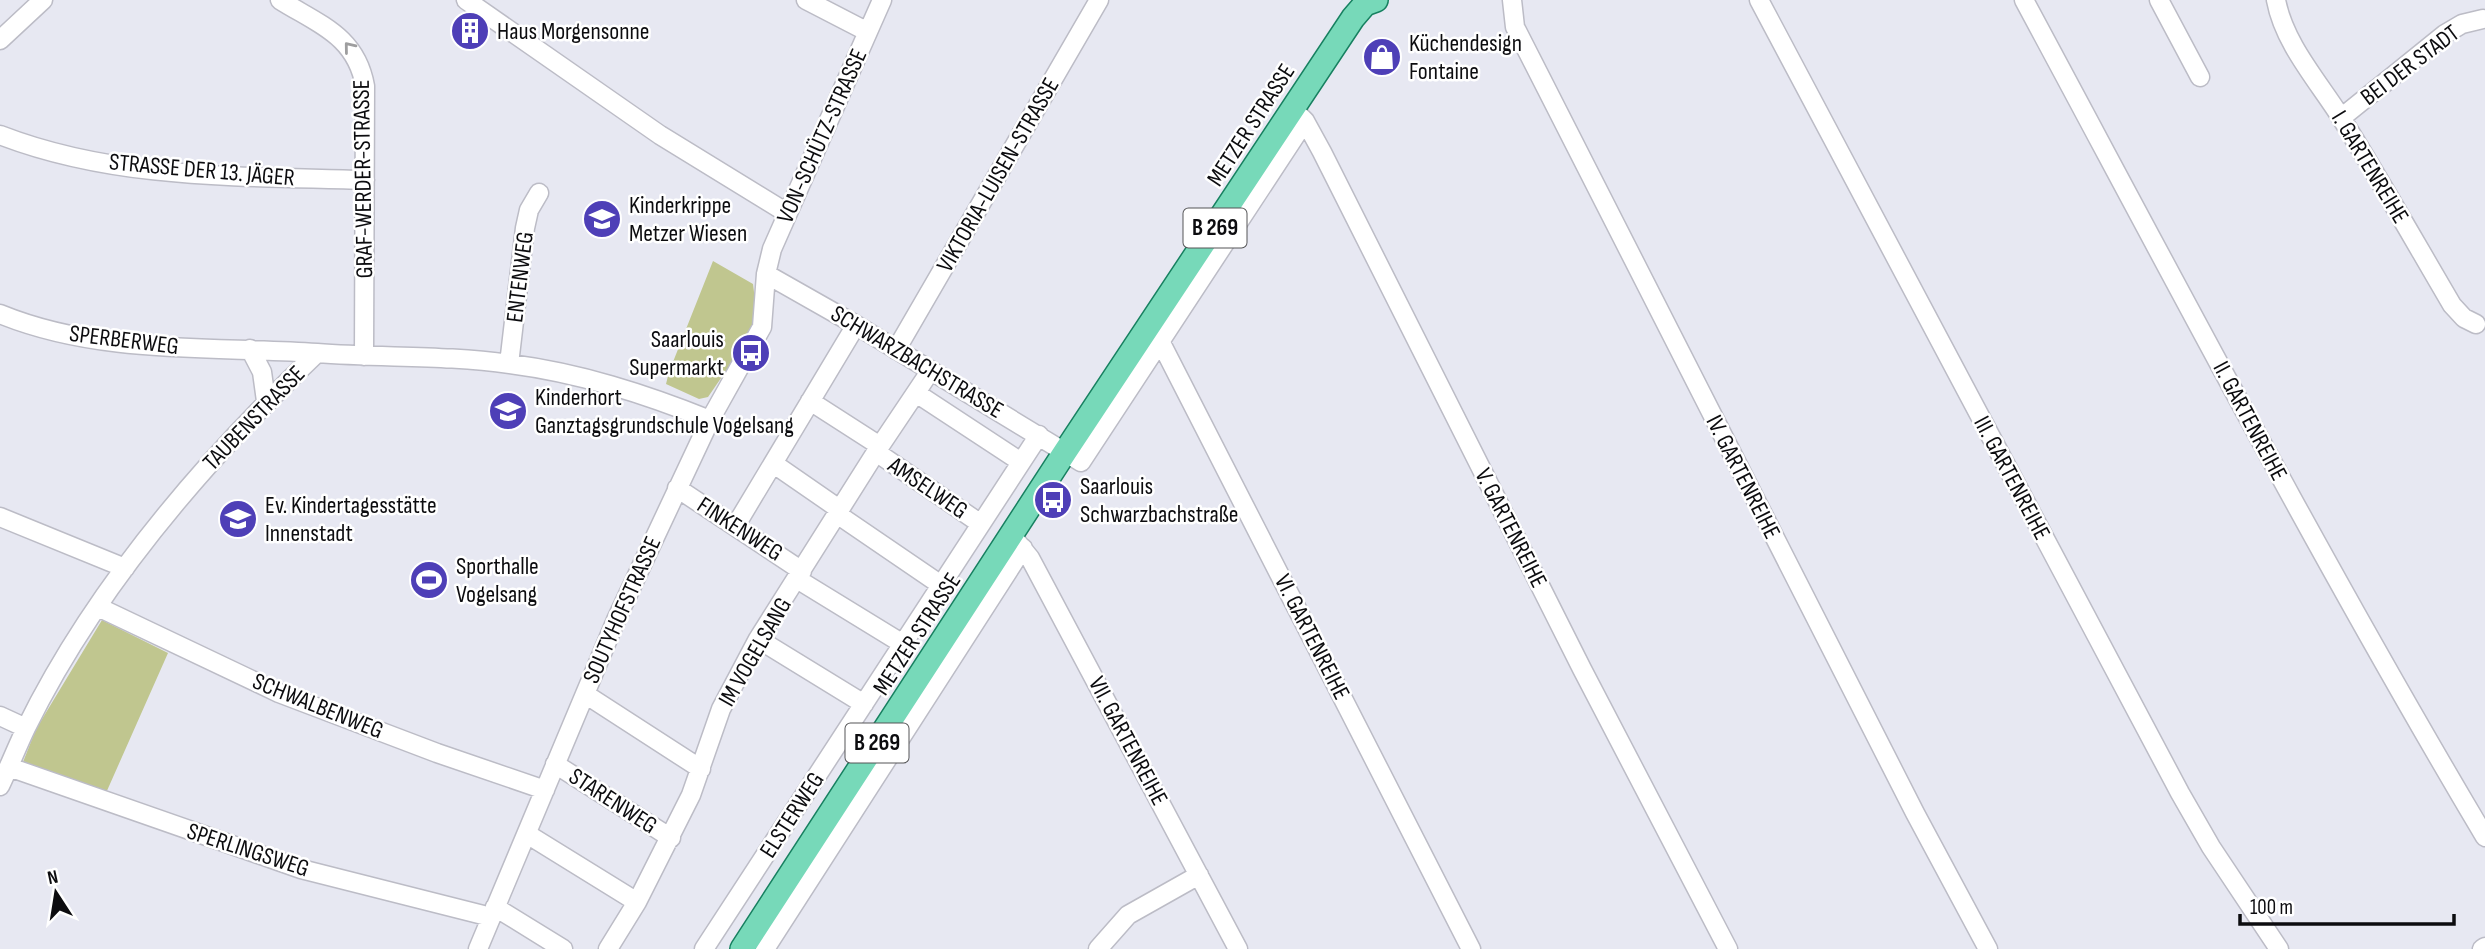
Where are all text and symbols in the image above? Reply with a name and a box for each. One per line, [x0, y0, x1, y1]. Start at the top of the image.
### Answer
building icon: Haus Morgensonne [449, 10, 491, 52]
place label: Haus Morgensonne [497, 17, 650, 46]
street label: BEI DER STADT [2355, 18, 2465, 112]
place label: Küchendesign Fontaine [1409, 29, 1522, 86]
shop icon: Küchendesign Fontaine [1361, 36, 1403, 78]
one-way arrow [344, 43, 357, 55]
street label: VON-SCHÜTZ-STRASSE [771, 44, 873, 228]
street label: METZER STRASSE [1201, 59, 1301, 191]
street label: VIKTORIA-LUISEN-STRASSE [931, 73, 1065, 277]
street label: GRAF-WERDER-STRASSE [347, 79, 379, 279]
street label: I. GARTENREIHE [2325, 106, 2415, 228]
street label: STRASSE DER 13. JÄGER [108, 147, 296, 193]
place label: Kinderkrippe Metzer Wiesen [629, 191, 747, 248]
school or university icon: Kinderkrippe Metzer Wiesen [581, 198, 623, 240]
road number: B 269 [1184, 208, 1246, 247]
street label: ENTENWEG [500, 230, 540, 324]
street label: SCHWARZBACHSTRASSE [826, 299, 1008, 425]
street label: SPERBERWEG [68, 319, 180, 361]
place label: Saarlouis Supermarkt [629, 325, 724, 382]
bus stop icon: Saarlouis Supermarkt [730, 332, 772, 374]
street label: II. GARTENREIHE [2206, 356, 2294, 486]
street label: TAUBENSTRASSE [197, 360, 311, 476]
place label: Kinderhort Ganztagsgrundschule Vogelsang [535, 383, 794, 440]
school or university icon: Kinderhort Ganztagsgrundschule Vogelsang [487, 390, 529, 432]
street label: IV. GARTENREIHE [1699, 410, 1787, 544]
street label: III. GARTENREIHE [1967, 411, 2057, 545]
street label: AMSELWEG [882, 450, 973, 525]
street label: V. GARTENREIHE [1469, 463, 1553, 593]
place label: Saarlouis Schwarzbachstraße [1080, 472, 1239, 529]
bus stop icon: Saarlouis Schwarzbachstraße [1032, 479, 1074, 521]
place label: Ev. Kindertagesstätte Innenstadt [265, 491, 437, 548]
street label: FINKENWEG [692, 491, 788, 567]
school or university icon: Ev. Kindertagesstätte Innenstadt [217, 498, 259, 540]
street label: SOUTYHOFSTRASSE [577, 532, 667, 688]
place label: Sporthalle Vogelsang [456, 552, 539, 609]
sports icon: Sporthalle Vogelsang [408, 559, 450, 601]
street label: METZER STRASSE [867, 568, 967, 700]
street label: VI. GARTENREIHE [1268, 569, 1356, 705]
street label: IM VOGELSANG [712, 592, 798, 712]
street label: SCHWALBENWEG [248, 667, 388, 745]
street label: VII. GARTENREIHE [1082, 672, 1174, 810]
road number: B 269 [846, 723, 908, 762]
street label: STARENWEG [563, 762, 663, 840]
street label: ELSTERWEG [754, 767, 830, 863]
street label: SPERLINGSWEG [183, 817, 313, 883]
north arrow [21, 858, 91, 928]
text: N [45, 866, 60, 890]
scale bar [2240, 883, 2454, 927]
text: 100 m [2250, 895, 2293, 920]

